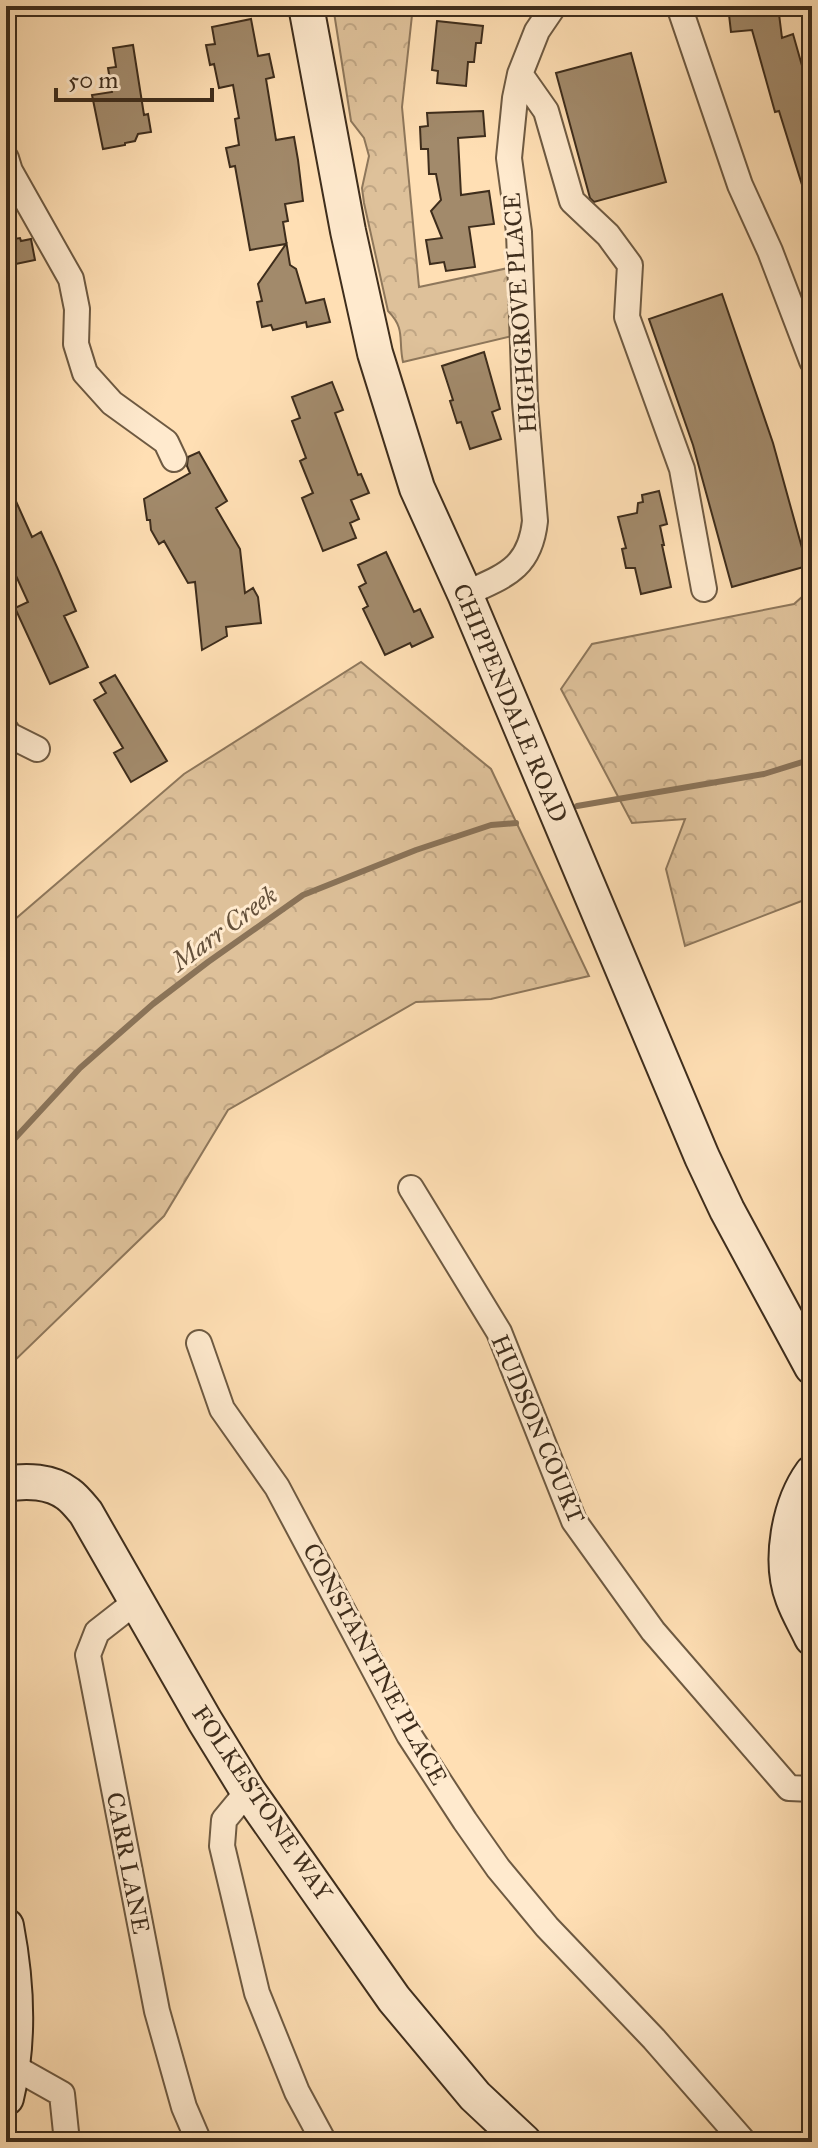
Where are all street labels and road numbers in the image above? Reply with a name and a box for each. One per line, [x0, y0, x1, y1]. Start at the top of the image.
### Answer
street label: HIGHGROVE PLACE [497, 192, 543, 434]
street label: CHIPPENDALE ROAD [446, 579, 574, 827]
street label: HUDSON COURT [485, 1330, 591, 1528]
street label: CONSTANTINE PLACE [296, 1538, 454, 1790]
street label: FOLKESTONE WAY [185, 1700, 339, 1907]
street label: CARR LANE [100, 1790, 156, 1936]

